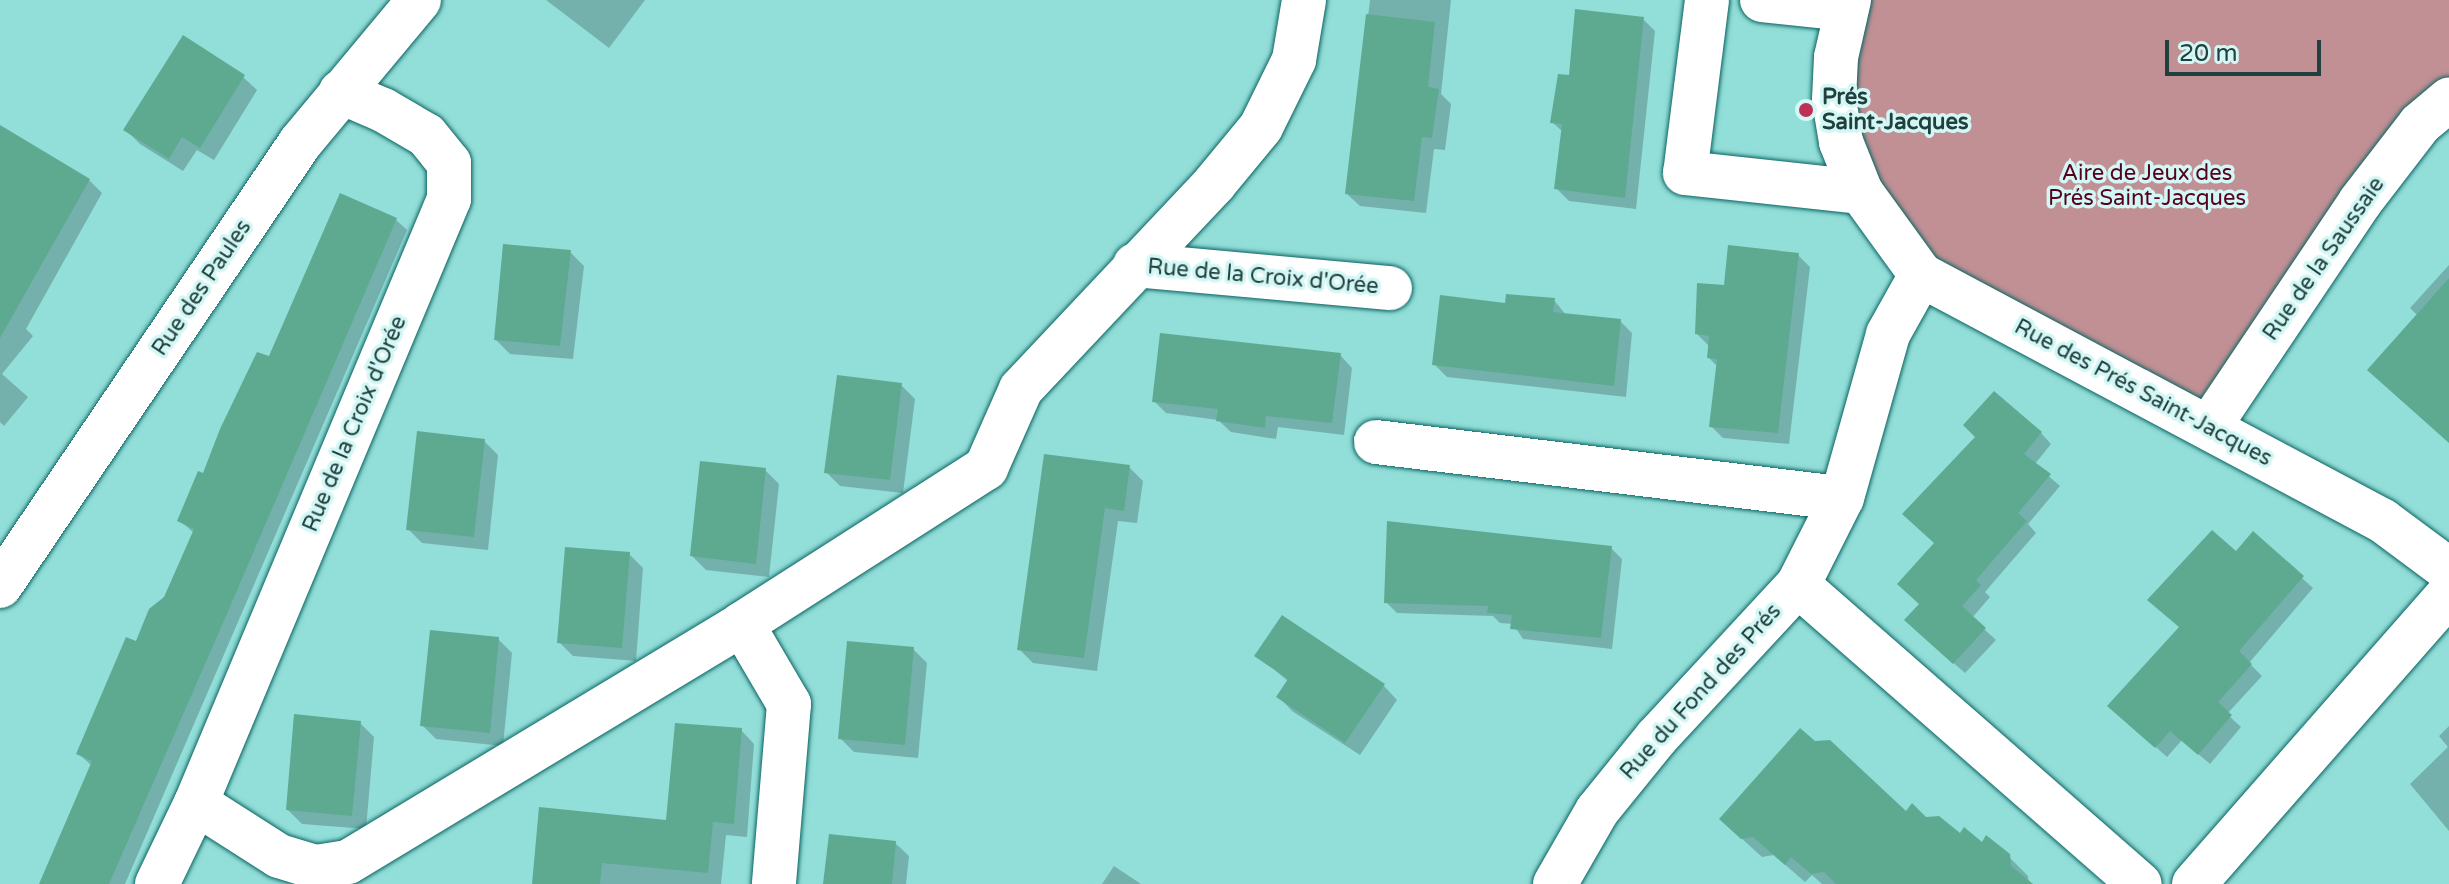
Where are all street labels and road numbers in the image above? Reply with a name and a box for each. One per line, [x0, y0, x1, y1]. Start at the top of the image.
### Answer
street label: Rue de la Saussaie [2258, 172, 2390, 346]
street label: Rue des Paules [147, 215, 257, 361]
street label: Rue de la Croix d'Orée [1146, 254, 1380, 300]
street label: Rue de la Croix d'Orée [298, 312, 412, 536]
street label: Rue des Prés Saint-Jacques [2010, 314, 2276, 472]
street label: Rue du Fond des Prés [1615, 599, 1787, 785]

